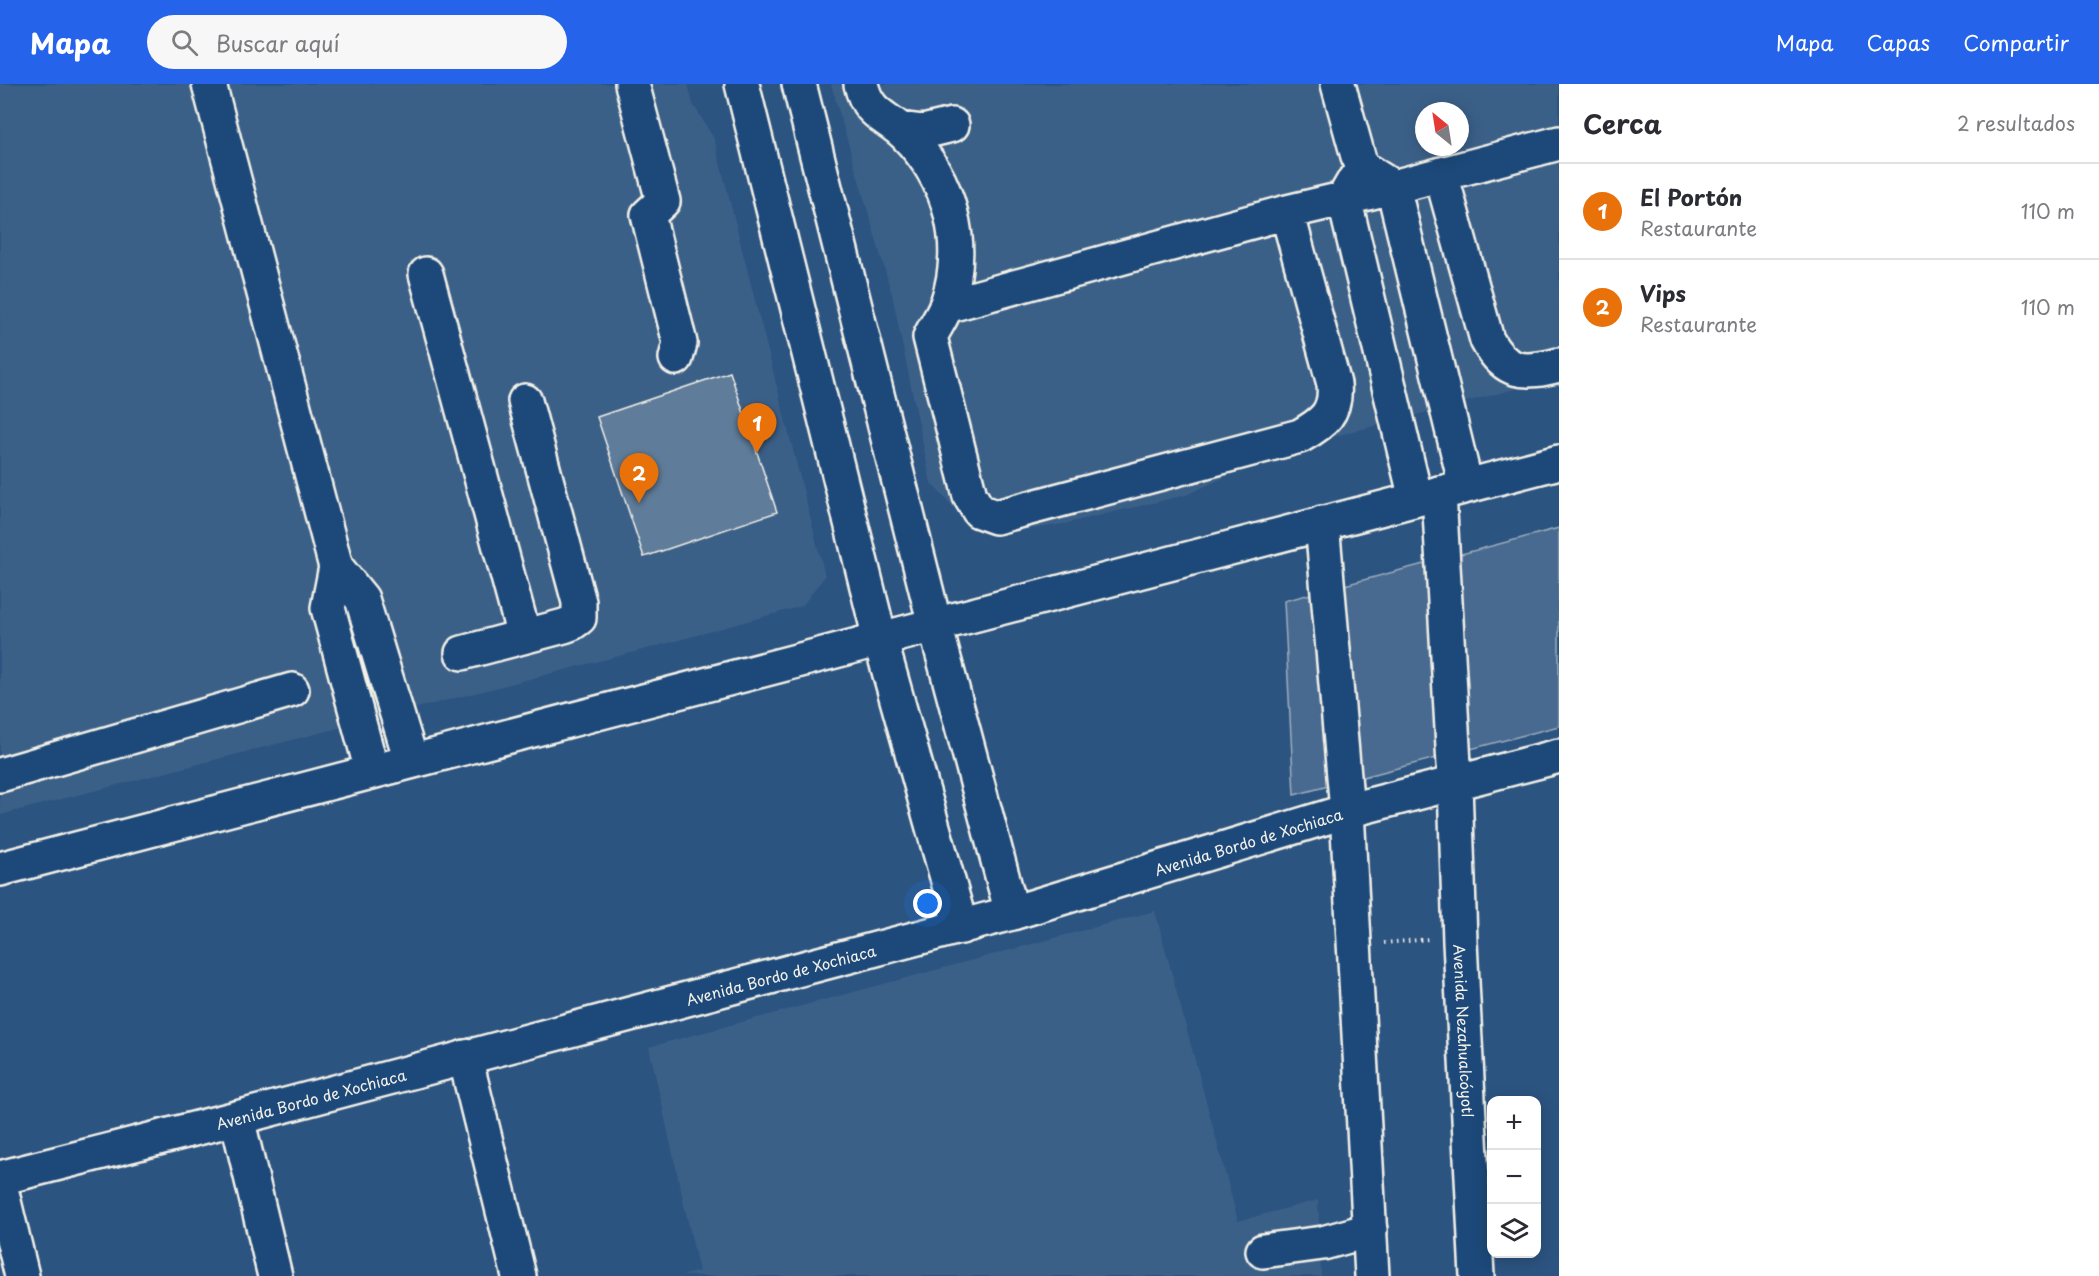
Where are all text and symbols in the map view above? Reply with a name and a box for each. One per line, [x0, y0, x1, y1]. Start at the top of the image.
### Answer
search box [147, 15, 567, 69]
text: Mapa [30, 21, 111, 64]
icon: search [168, 26, 201, 59]
text: Buscar aquí [216, 26, 340, 59]
text: Mapa [1776, 26, 1834, 58]
text: Capas [1867, 26, 1930, 58]
text: Compartir [1963, 26, 2069, 58]
north arrow [1415, 102, 1469, 156]
text: Cerca [1583, 104, 1662, 143]
text: 2 resultados [1957, 108, 2075, 138]
text: El Portón [1640, 180, 1742, 213]
text: 1 [1598, 196, 1607, 226]
text: 110 m [2021, 196, 2075, 226]
text: Restaurante [1640, 213, 1757, 243]
text: Vips [1640, 276, 1686, 309]
text: 2 [1595, 292, 1610, 322]
text: 110 m [2021, 292, 2075, 322]
text: Restaurante [1640, 309, 1757, 339]
pin: 1 [738, 404, 777, 453]
pin: 2 [620, 454, 658, 503]
street label: Avenida Bordo de Xochiaca [1151, 801, 1346, 881]
your location [913, 889, 942, 918]
street label: Avenida Bordo de Xochiaca [683, 938, 879, 1010]
street label: Avenida Nezahualcóyotl [1449, 944, 1480, 1118]
street label: Avenida Bordo de Xochiaca [214, 1062, 409, 1134]
map controls [1487, 1096, 1541, 1258]
button: + [1487, 1096, 1541, 1150]
button: − [1487, 1150, 1541, 1204]
button: layers [1487, 1204, 1541, 1258]

